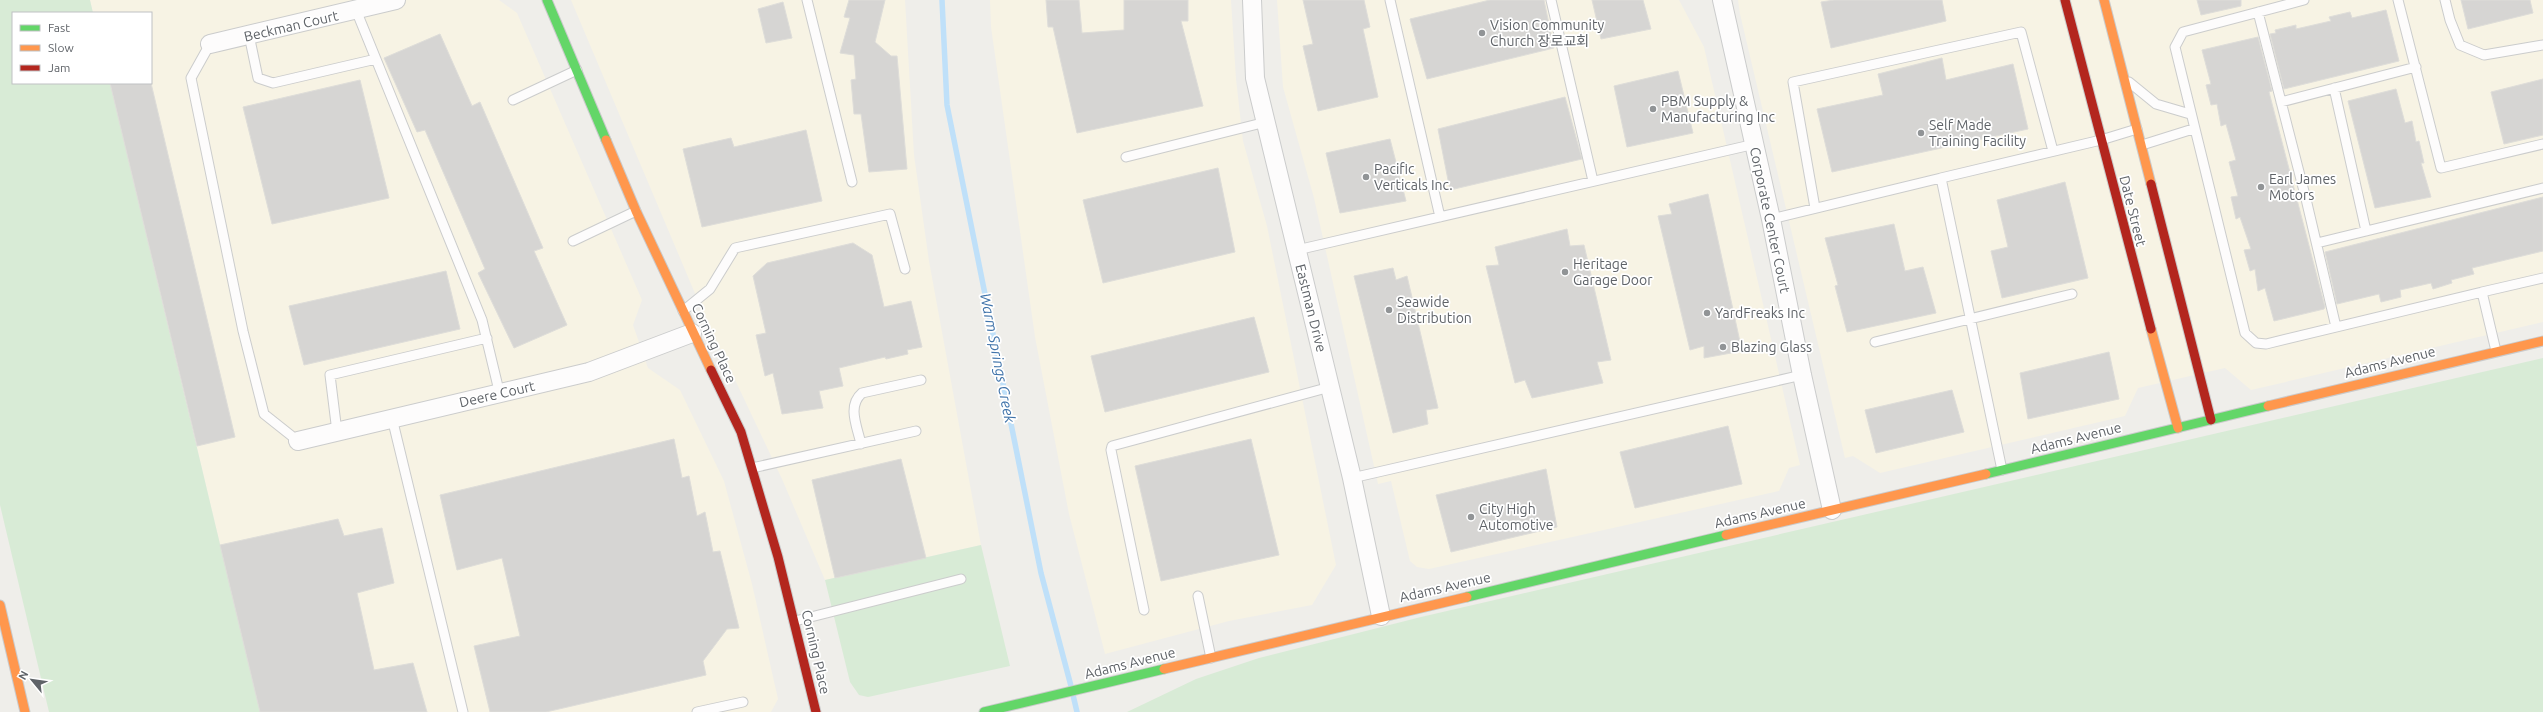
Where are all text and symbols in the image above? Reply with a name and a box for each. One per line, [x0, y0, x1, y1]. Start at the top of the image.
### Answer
street label: Beckman Court [242, 7, 340, 45]
legend [12, 12, 152, 84]
place label: Vision Community Church 장로교회 [1490, 17, 1604, 49]
text: Fast [48, 21, 70, 34]
marker: Vision Community Church 장로교회 [1477, 28, 1487, 38]
text: Slow [48, 41, 74, 54]
text: Jam [48, 61, 70, 74]
place label: PBM Supply & Manufacturing Inc [1661, 93, 1775, 125]
marker: PBM Supply & Manufacturing Inc [1648, 104, 1658, 114]
place label: Self Made Training Facility [1929, 117, 2026, 149]
marker: Self Made Training Facility [1916, 128, 1926, 138]
street label: Corporate Center Court [1747, 146, 1793, 295]
place label: Pacific Verticals Inc. [1374, 161, 1453, 193]
place label: Earl James Motors [2269, 171, 2336, 203]
marker: Pacific Verticals Inc. [1361, 172, 1371, 182]
street label: Date Street [2116, 174, 2150, 249]
marker: Earl James Motors [2256, 182, 2266, 192]
place label: Heritage Garage Door [1573, 256, 1653, 288]
street label: Eastman Drive [1292, 262, 1330, 354]
marker: Heritage Garage Door [1560, 267, 1570, 277]
water label: Warm Springs Creek [977, 291, 1019, 425]
place label: Seawide Distribution [1397, 294, 1472, 326]
street label: Corning Place [689, 301, 739, 385]
marker: Seawide Distribution [1384, 305, 1394, 315]
place label: YardFreaks Inc [1715, 305, 1806, 321]
marker: YardFreaks Inc [1702, 308, 1712, 318]
place label: Blazing Glass [1731, 339, 1812, 355]
marker: Blazing Glass [1718, 342, 1728, 352]
street label: Adams Avenue [2343, 343, 2437, 381]
street label: Deere Court [458, 377, 537, 410]
street label: Adams Avenue [2029, 419, 2123, 457]
street label: Adams Avenue [1713, 495, 1807, 531]
place label: City High Automotive [1479, 501, 1553, 533]
marker: City High Automotive [1466, 512, 1476, 522]
street label: Adams Avenue [1398, 569, 1492, 605]
street label: Corning Place [799, 608, 833, 696]
street label: Adams Avenue [1083, 644, 1177, 682]
north arrow [12, 660, 52, 700]
text: N [16, 669, 30, 682]

